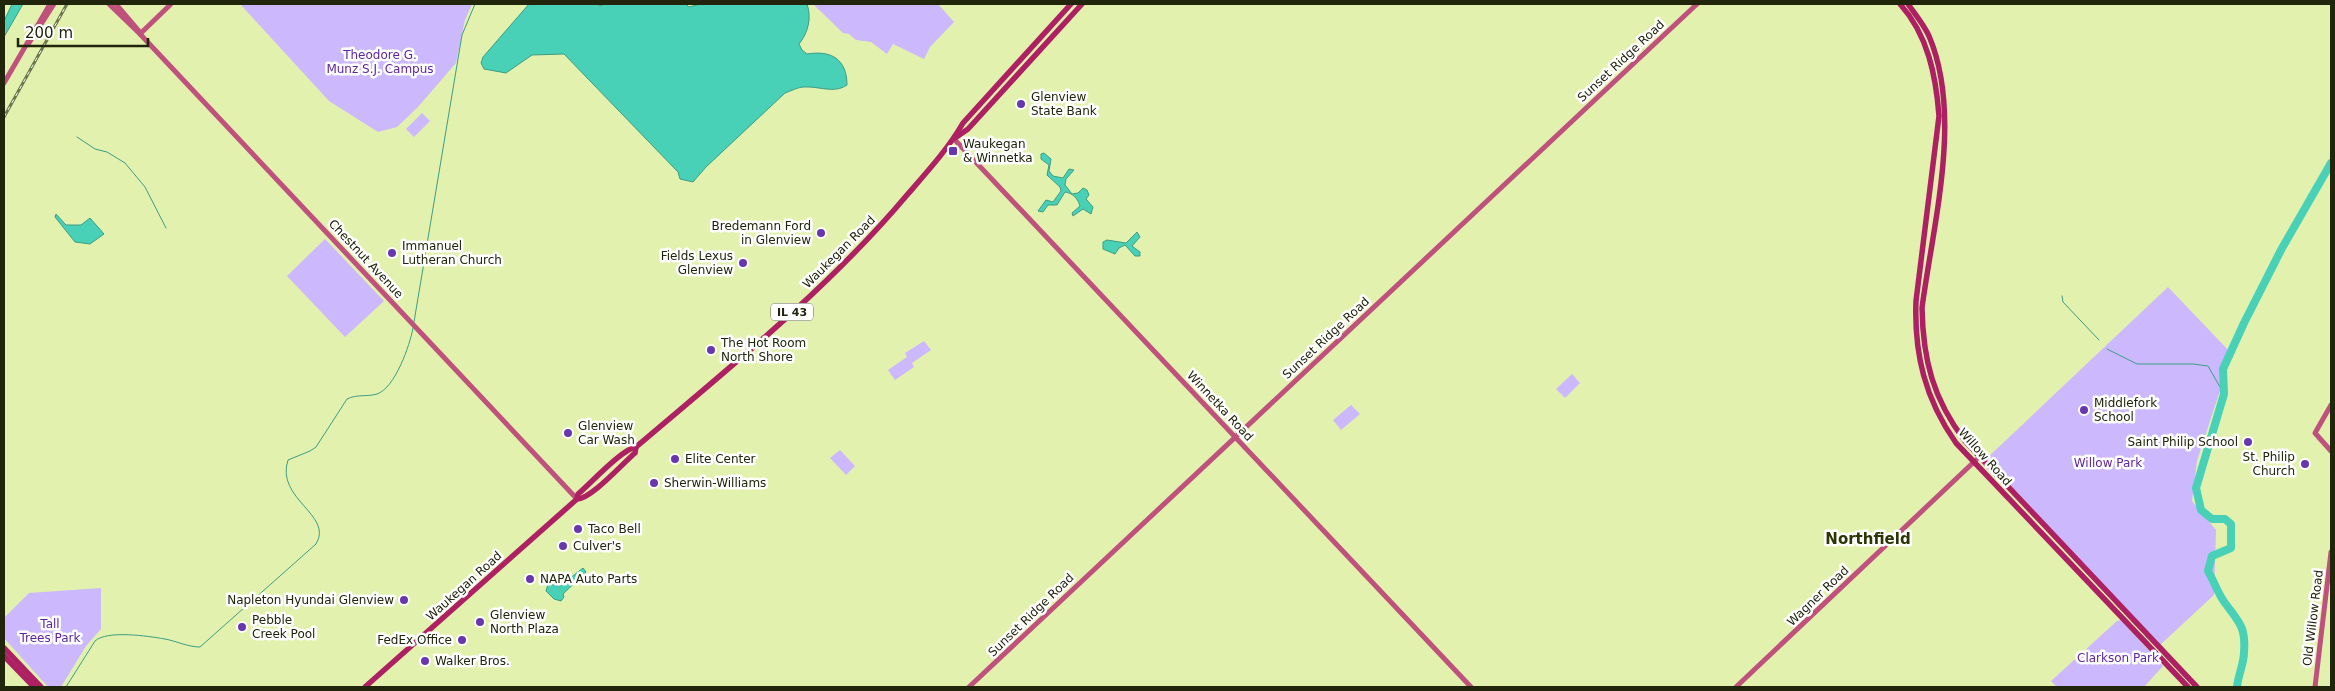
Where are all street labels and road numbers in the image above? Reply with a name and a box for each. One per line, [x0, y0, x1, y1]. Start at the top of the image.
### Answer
street label: Sunset Ridge Road [1575, 17, 1667, 105]
street label: Waukegan Road [800, 213, 878, 291]
street label: Chestnut Avenue [326, 217, 406, 301]
street label: Sunset Ridge Road [1280, 294, 1372, 382]
road number: IL 43 [771, 304, 813, 320]
street label: Winnetka Road [1184, 368, 1256, 444]
street label: Willow Road [1955, 425, 2015, 489]
street label: Waukegan Road [423, 549, 505, 623]
street label: Wagner Road [1784, 563, 1852, 629]
street label: Old Willow Road [2300, 569, 2326, 667]
street label: Sunset Ridge Road [985, 571, 1077, 659]

